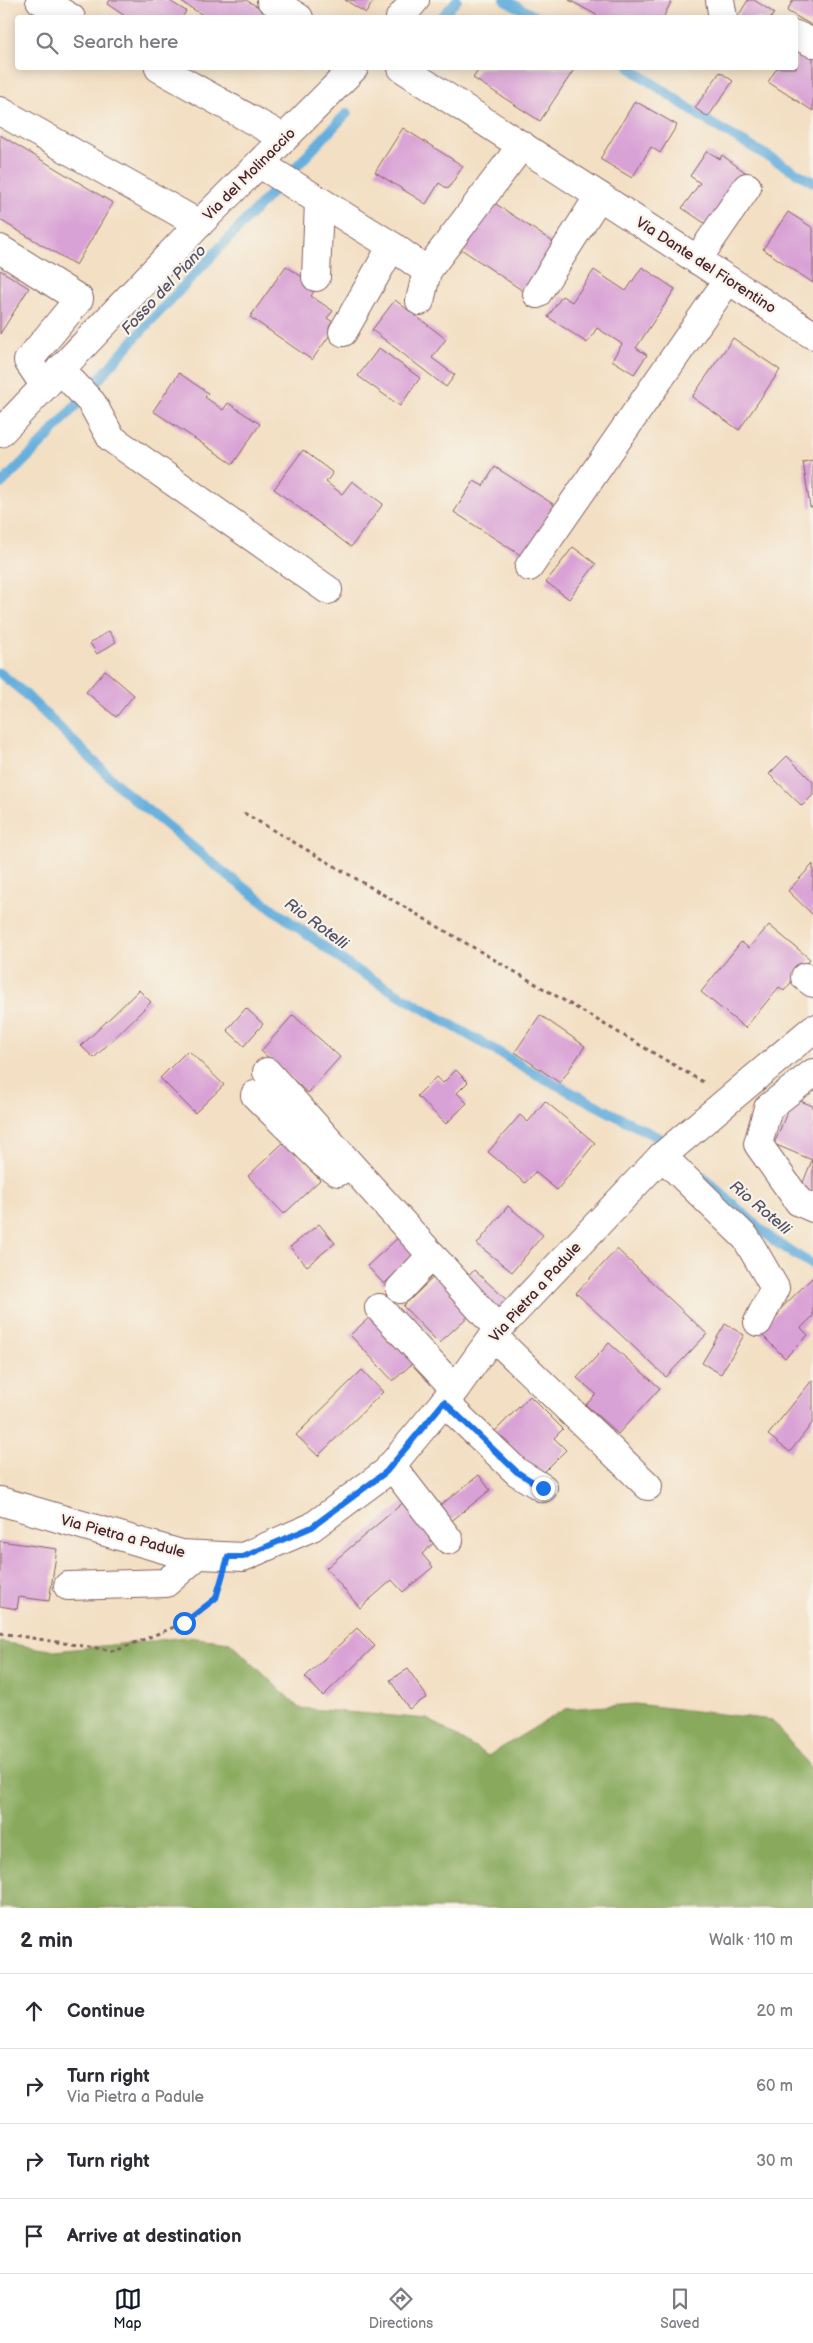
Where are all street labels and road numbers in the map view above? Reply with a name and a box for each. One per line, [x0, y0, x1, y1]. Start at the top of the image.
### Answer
street label: Via del Molinaccio [199, 124, 300, 225]
street label: Via Dante del Fiorentino [632, 213, 779, 318]
street label: Via Pietra a Padule [485, 1238, 585, 1346]
street label: Via Pietra a Padule [58, 1511, 187, 1562]

